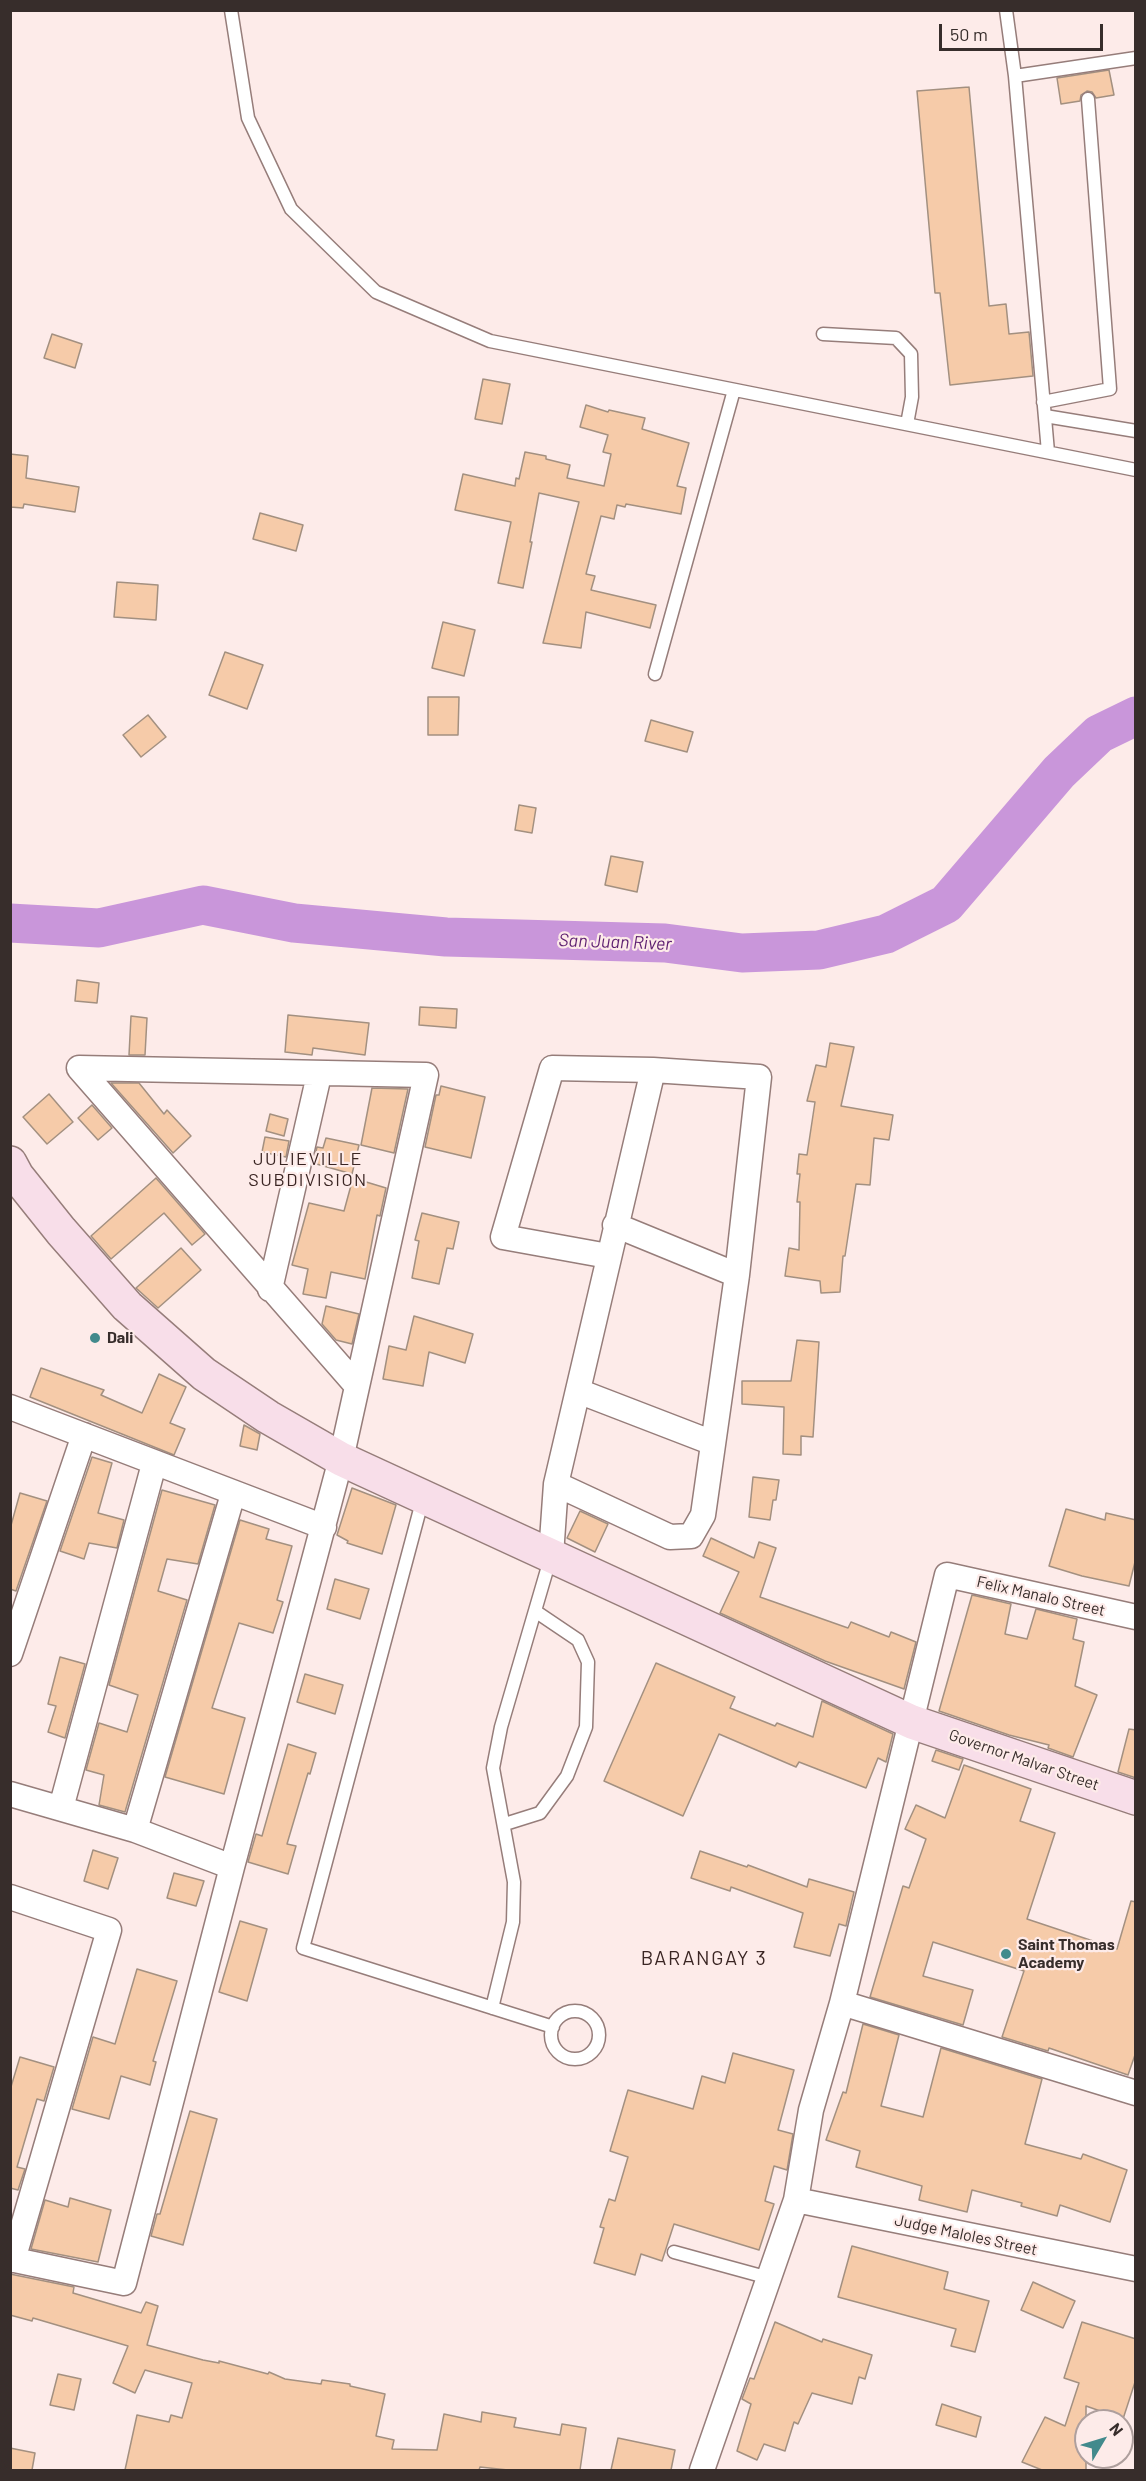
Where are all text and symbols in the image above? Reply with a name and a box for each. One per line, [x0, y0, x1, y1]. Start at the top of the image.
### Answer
scale bar [942, 12, 1106, 50]
text: 50 m [950, 23, 988, 45]
water label: San Juan River [558, 929, 672, 955]
district label: JULIEVILLE SUBDIVISION [248, 1148, 368, 1190]
place label: Dali [107, 1328, 133, 1348]
marker: Dali [88, 1331, 102, 1345]
street label: Felix Manalo Street [975, 1572, 1107, 1620]
street label: Governor Malvar Street [946, 1725, 1102, 1795]
place label: Saint Thomas Academy [1018, 1935, 1115, 1973]
district label: BARANGAY 3 [641, 1946, 767, 1970]
marker: Saint Thomas Academy [999, 1947, 1013, 1961]
street label: Judge Maloles Street [893, 2210, 1039, 2260]
north arrow [1074, 2409, 1134, 2469]
text: N [1106, 2419, 1128, 2439]

